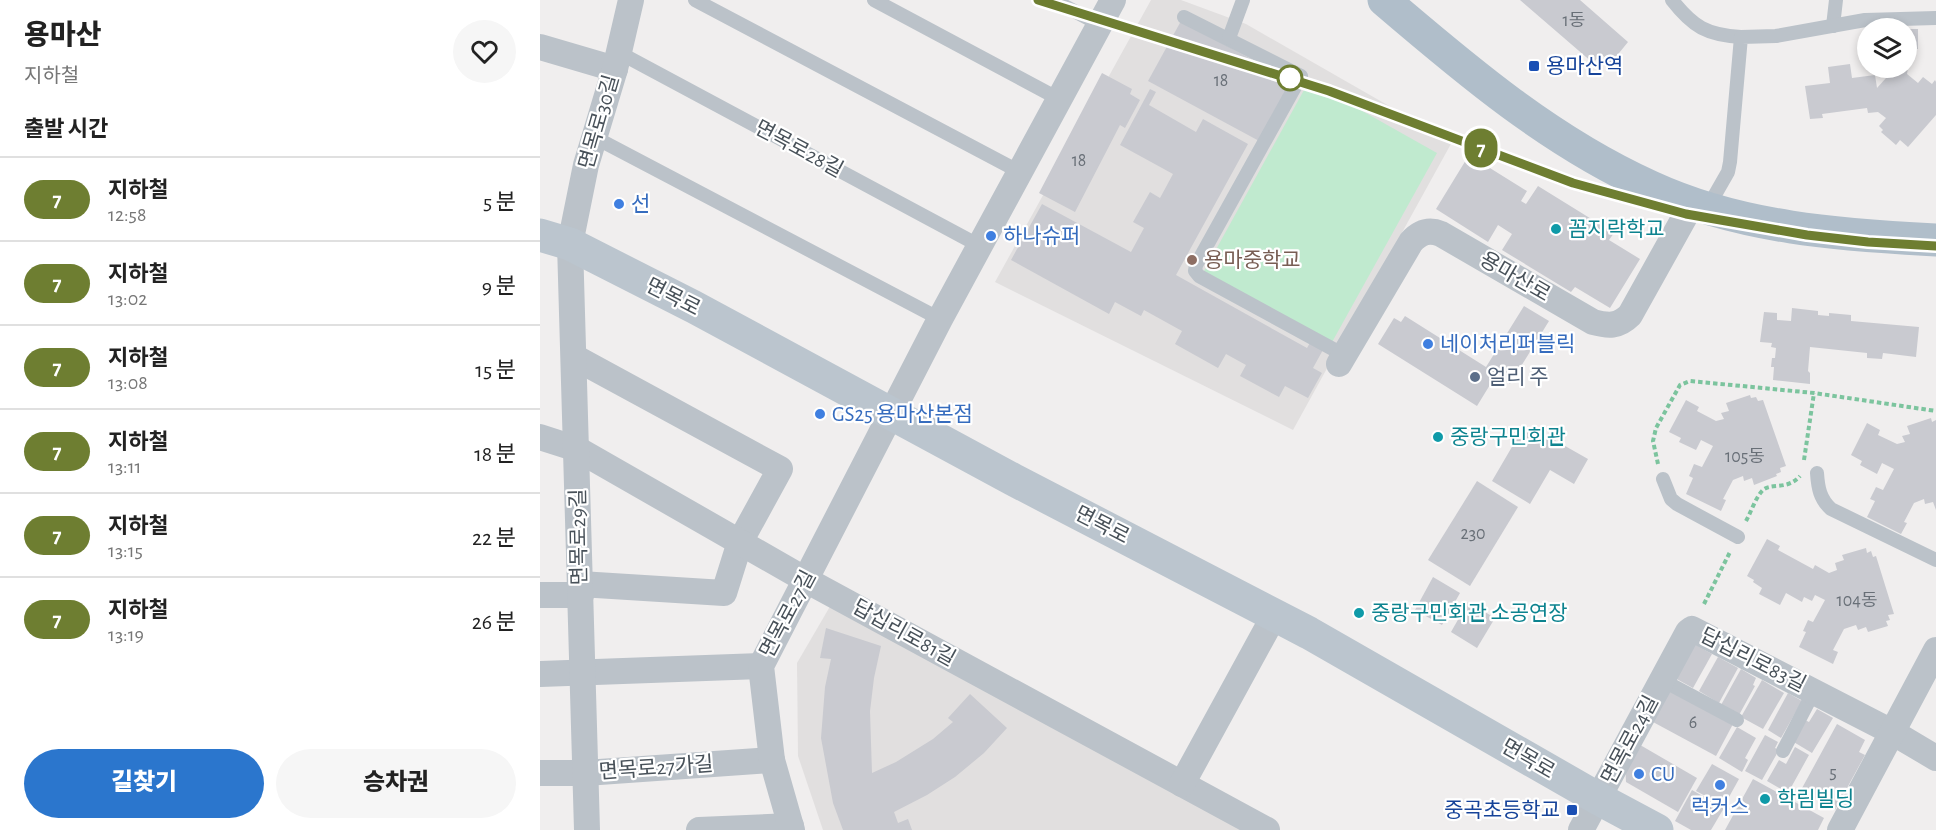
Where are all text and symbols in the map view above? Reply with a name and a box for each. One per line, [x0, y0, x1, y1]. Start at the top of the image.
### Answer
house number: 1동 [1563, 11, 1585, 30]
map controls [1857, 18, 1917, 78]
button: layers [1857, 18, 1917, 78]
button: heart [453, 20, 516, 83]
text: 용마산 [24, 22, 101, 50]
place label: 용마산역 [1546, 55, 1623, 77]
marker: 용마산역 [1527, 59, 1541, 73]
unlabelled marker [1277, 65, 1303, 91]
text: 지하철 [24, 66, 79, 86]
street label: 면목로30길 [575, 72, 622, 172]
house number: 18 [1214, 72, 1228, 90]
street label: 면목로28길 [751, 116, 847, 181]
text: 출발 시간 [24, 118, 108, 140]
line badge: 7 [1462, 128, 1500, 168]
text: 7 [1476, 138, 1486, 159]
house number: 18 [1072, 152, 1086, 170]
text: 지하철 [108, 179, 169, 201]
text: 7 [52, 189, 62, 210]
text: 5 분 [483, 191, 516, 213]
place label: 선 [631, 193, 650, 215]
marker: 선 [612, 197, 626, 211]
text: 12:58 [108, 205, 146, 225]
place label: 꼼지락학교 [1568, 218, 1665, 240]
marker: 꼼지락학교 [1549, 222, 1563, 236]
place label: 하나슈퍼 [1003, 225, 1080, 247]
marker: 하나슈퍼 [984, 229, 998, 243]
street label: 용마산로 [1476, 248, 1554, 305]
place label: 용마중학교 [1204, 249, 1301, 271]
marker: 용마중학교 [1185, 253, 1199, 267]
text: 지하철 [108, 263, 169, 285]
text: 7 [52, 273, 62, 294]
street label: 면목로 [642, 274, 704, 320]
text: 9 분 [482, 275, 516, 297]
text: 13:02 [108, 289, 147, 309]
place label: 네이처리퍼블릭 [1440, 333, 1575, 355]
marker: 네이처리퍼블릭 [1421, 337, 1435, 351]
text: 지하철 [108, 347, 169, 369]
text: 7 [52, 357, 62, 378]
text: 15 분 [475, 359, 516, 381]
place label: 얼리 주 [1487, 366, 1548, 388]
marker: 얼리 주 [1468, 370, 1482, 384]
text: 13:08 [108, 373, 148, 393]
place label: GS25 용마산본점 [832, 403, 973, 425]
marker: GS25 용마산본점 [813, 407, 827, 421]
place label: 중랑구민회관 [1450, 426, 1566, 448]
marker: 중랑구민회관 [1431, 430, 1445, 444]
text: 지하철 [108, 431, 169, 453]
text: 7 [52, 441, 62, 462]
text: 18 분 [474, 443, 516, 465]
house number: 105동 [1725, 447, 1765, 466]
text: 13:11 [108, 457, 141, 477]
street label: 면목로29길 [567, 488, 590, 586]
street label: 면목로 [1071, 502, 1133, 548]
text: 지하철 [108, 515, 169, 537]
text: 7 [52, 525, 62, 546]
house number: 230 [1460, 525, 1486, 543]
text: 22 분 [472, 527, 516, 549]
text: 13:15 [108, 541, 143, 561]
street label: 면목로27길 [755, 566, 820, 661]
house number: 104동 [1837, 591, 1877, 610]
street label: 답십리로81길 [849, 595, 959, 670]
text: 지하철 [108, 599, 169, 621]
place label: 중랑구민회관 소공연장 [1371, 602, 1568, 624]
marker: 중랑구민회관 소공연장 [1352, 606, 1366, 620]
text: 7 [52, 609, 62, 630]
text: 26 분 [472, 611, 516, 633]
street label: 답십리로83길 [1697, 624, 1810, 696]
text: 13:19 [108, 625, 144, 645]
street label: 면목로24길 [1597, 692, 1662, 788]
house number: 6 [1689, 714, 1697, 732]
street label: 면목로 [1498, 735, 1559, 783]
button: 길찾기 [24, 749, 264, 818]
button: 승차권 [276, 749, 516, 818]
street label: 면목로27가길 [598, 753, 714, 782]
place label: CU [1651, 764, 1675, 785]
house number: 5 [1829, 764, 1837, 782]
marker: CU [1632, 767, 1646, 781]
marker: 럭커스 [1713, 778, 1727, 792]
place label: 학림빌딩 [1777, 788, 1854, 810]
marker: 학림빌딩 [1758, 792, 1772, 806]
place label: 럭커스 [1691, 796, 1749, 818]
place label: 중곡초등학교 [1444, 799, 1560, 821]
marker: 중곡초등학교 [1565, 803, 1579, 817]

